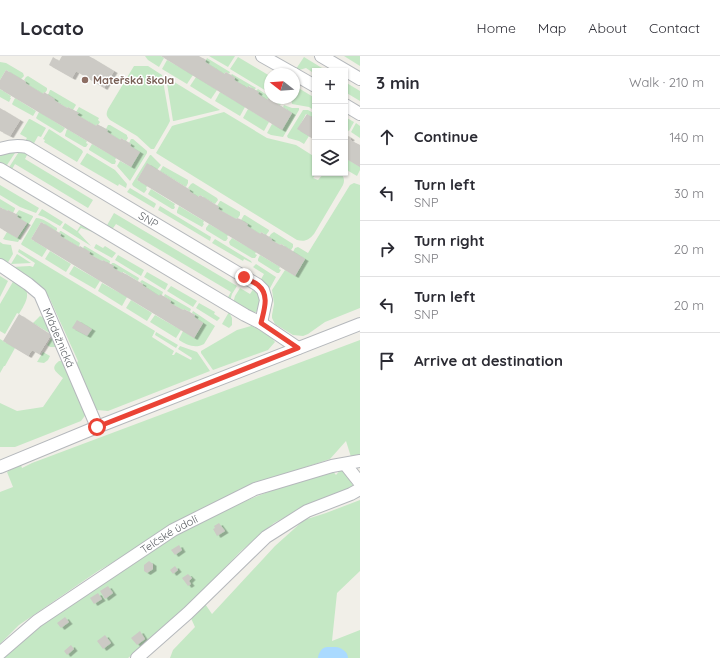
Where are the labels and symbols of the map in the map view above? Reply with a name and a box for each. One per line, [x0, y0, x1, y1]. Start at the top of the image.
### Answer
north arrow [264, 68, 300, 104]
place label: Mateřská škola [93, 73, 174, 87]
marker: Mateřská škola [80, 75, 90, 85]
street label: SNP [136, 208, 161, 231]
route end [235, 268, 253, 286]
street label: Mládežnická [40, 306, 78, 370]
route start [88, 418, 106, 436]
street label: Telčské údolí [138, 512, 201, 557]

